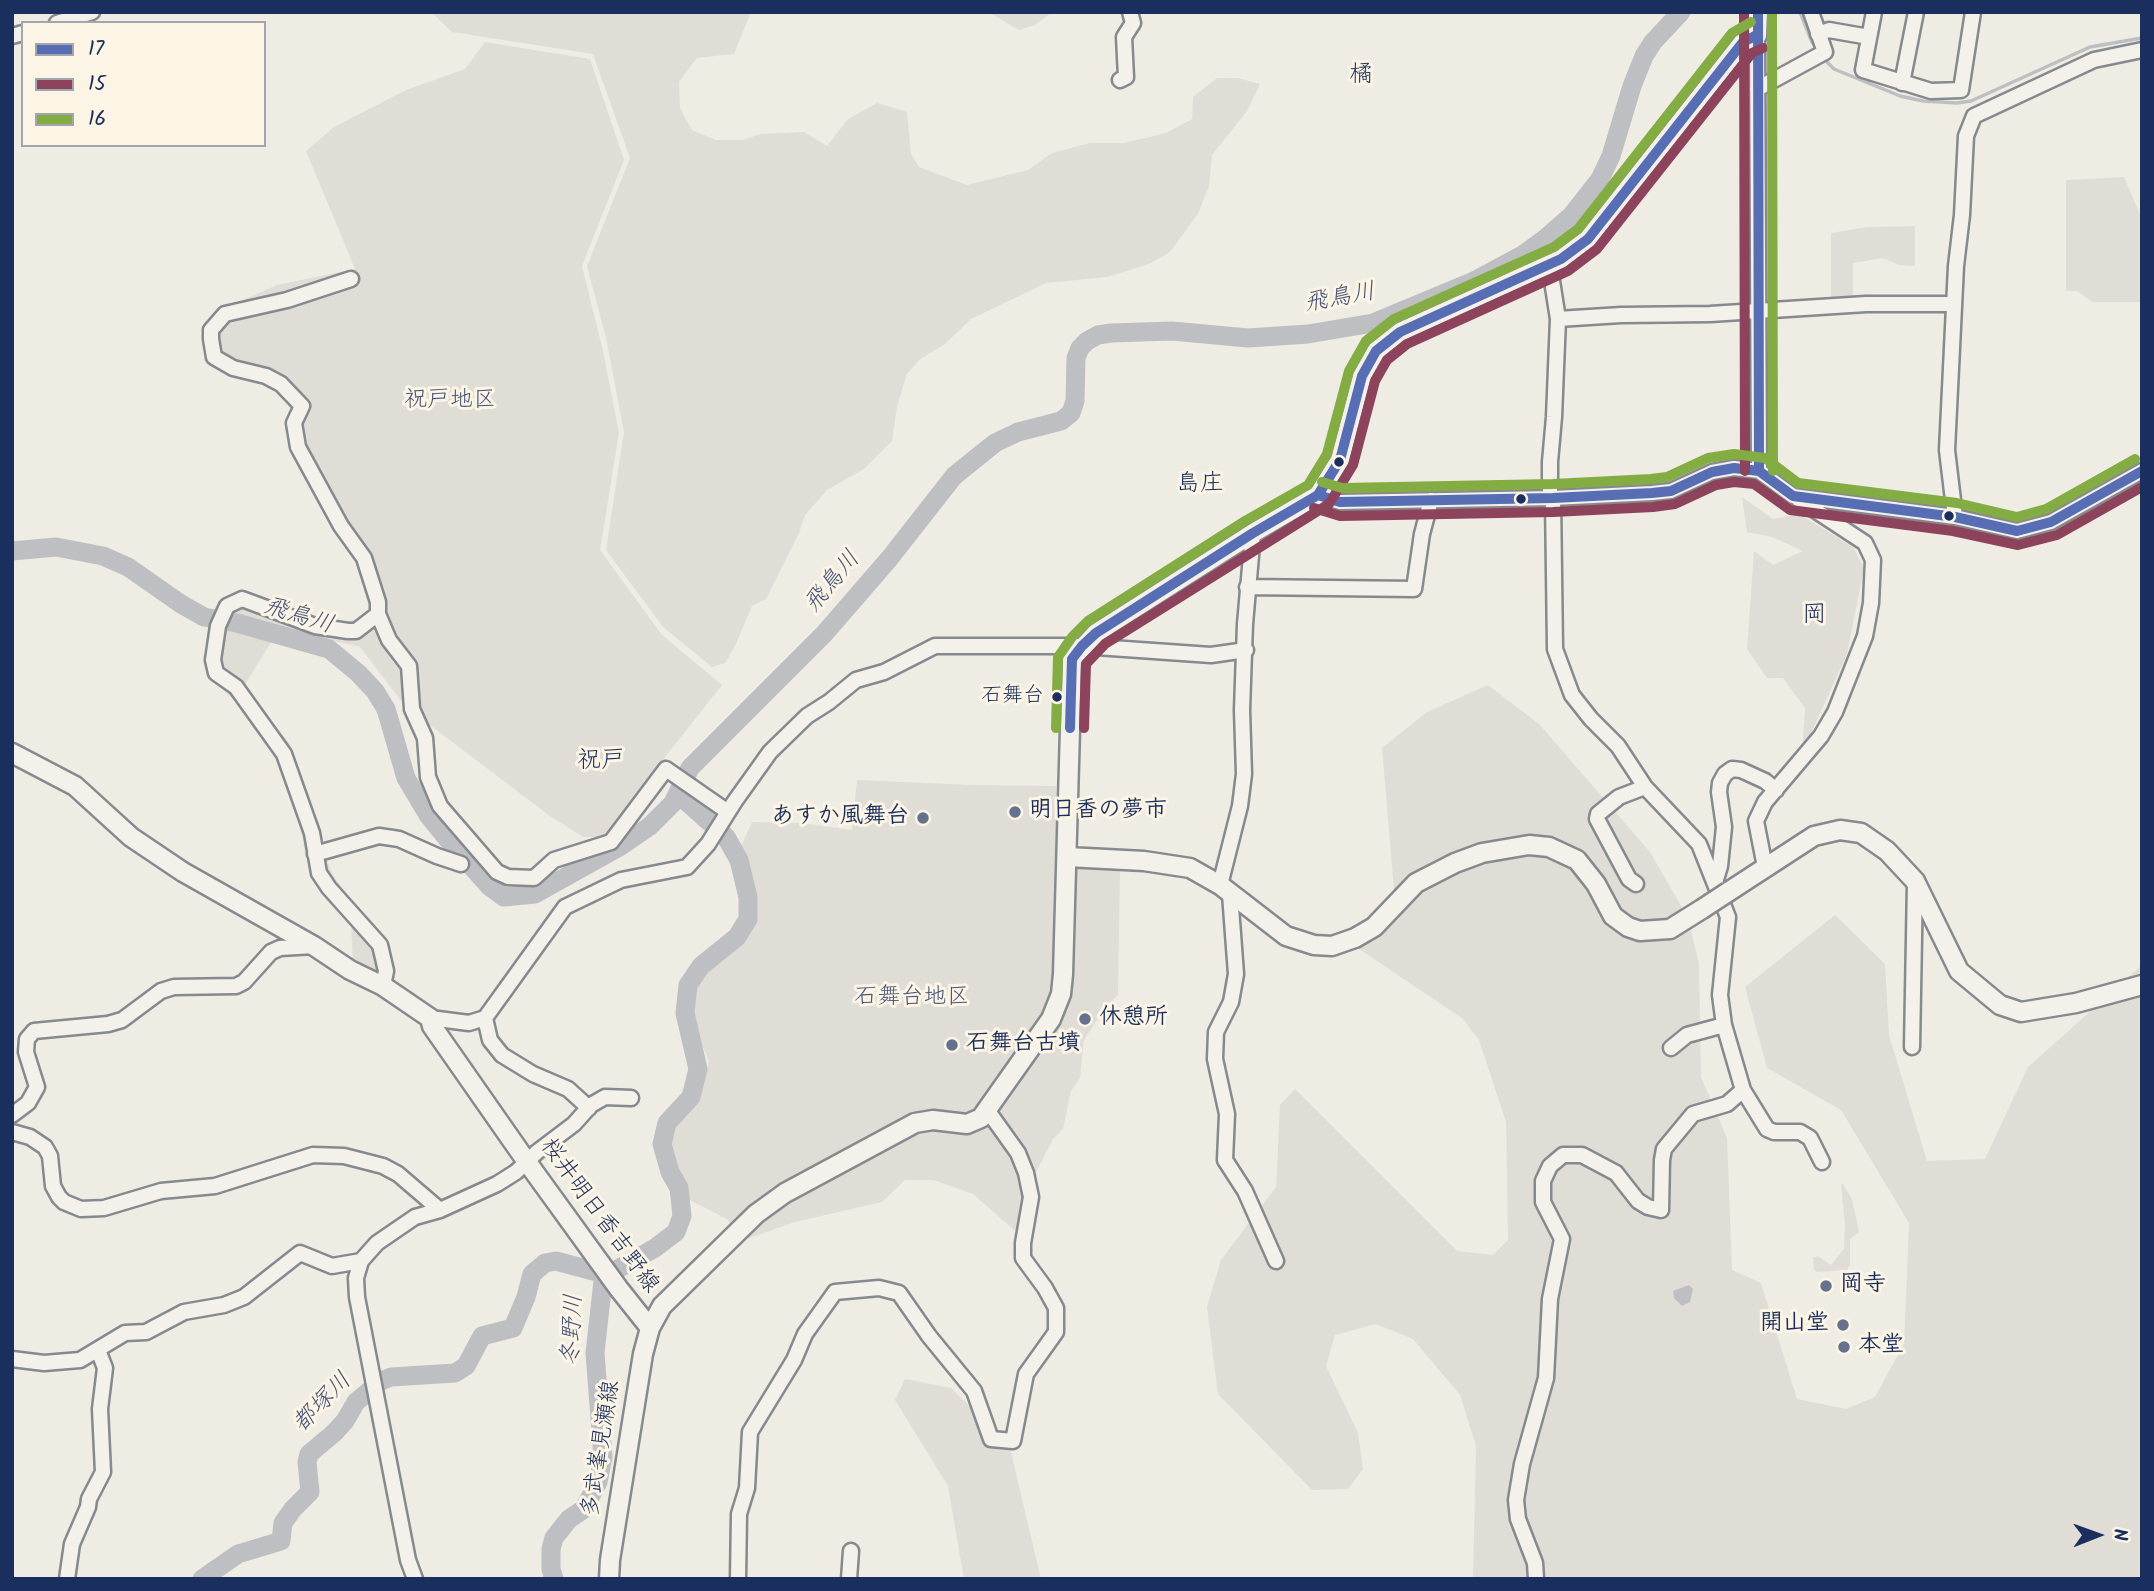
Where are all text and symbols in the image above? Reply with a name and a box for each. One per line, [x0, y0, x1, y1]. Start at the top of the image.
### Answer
legend [21, 21, 266, 147]
text: 17 [88, 33, 104, 66]
district label: 橘 [1349, 63, 1373, 91]
text: 15 [88, 68, 106, 101]
text: 16 [88, 103, 106, 136]
water label: 飛鳥川 [1302, 280, 1378, 320]
park label: 祝戸地区 [404, 388, 496, 416]
unlabelled marker [1332, 455, 1346, 469]
district label: 島庄 [1176, 472, 1224, 500]
unlabelled marker [1514, 492, 1528, 506]
unlabelled marker [1942, 509, 1956, 523]
water label: 飛鳥川 [800, 546, 868, 620]
water label: 飛鳥川 [259, 594, 337, 642]
district label: 岡 [1802, 603, 1826, 631]
place label: 石舞台 [981, 684, 1044, 710]
marker: 石舞台 [1050, 690, 1064, 704]
district label: 祝戸 [577, 749, 625, 777]
place label: 明日香の夢市 [1029, 798, 1167, 826]
place label: あすか風舞台 [771, 804, 909, 832]
marker: 明日香の夢市 [1007, 804, 1023, 820]
marker: あすか風舞台 [915, 810, 931, 826]
park label: 石舞台地区 [855, 985, 969, 1013]
place label: 休憩所 [1099, 1005, 1168, 1033]
marker: 休憩所 [1077, 1011, 1093, 1027]
place label: 石舞台古墳 [966, 1031, 1081, 1059]
marker: 石舞台古墳 [944, 1037, 960, 1053]
street label: 桜井明日香吉野線 [533, 1134, 663, 1300]
place label: 岡寺 [1840, 1272, 1886, 1300]
marker: 岡寺 [1818, 1278, 1834, 1294]
water label: 冬野川 [559, 1293, 591, 1367]
place label: 開山堂 [1760, 1311, 1829, 1339]
marker: 開山堂 [1835, 1317, 1851, 1333]
place label: 本堂 [1858, 1333, 1904, 1361]
marker: 本堂 [1836, 1339, 1852, 1355]
water label: 都塚川 [289, 1368, 359, 1440]
street label: 多武峯見瀬線 [579, 1379, 627, 1519]
north arrow [2063, 1500, 2133, 1570]
text: N [2104, 1528, 2134, 1541]

